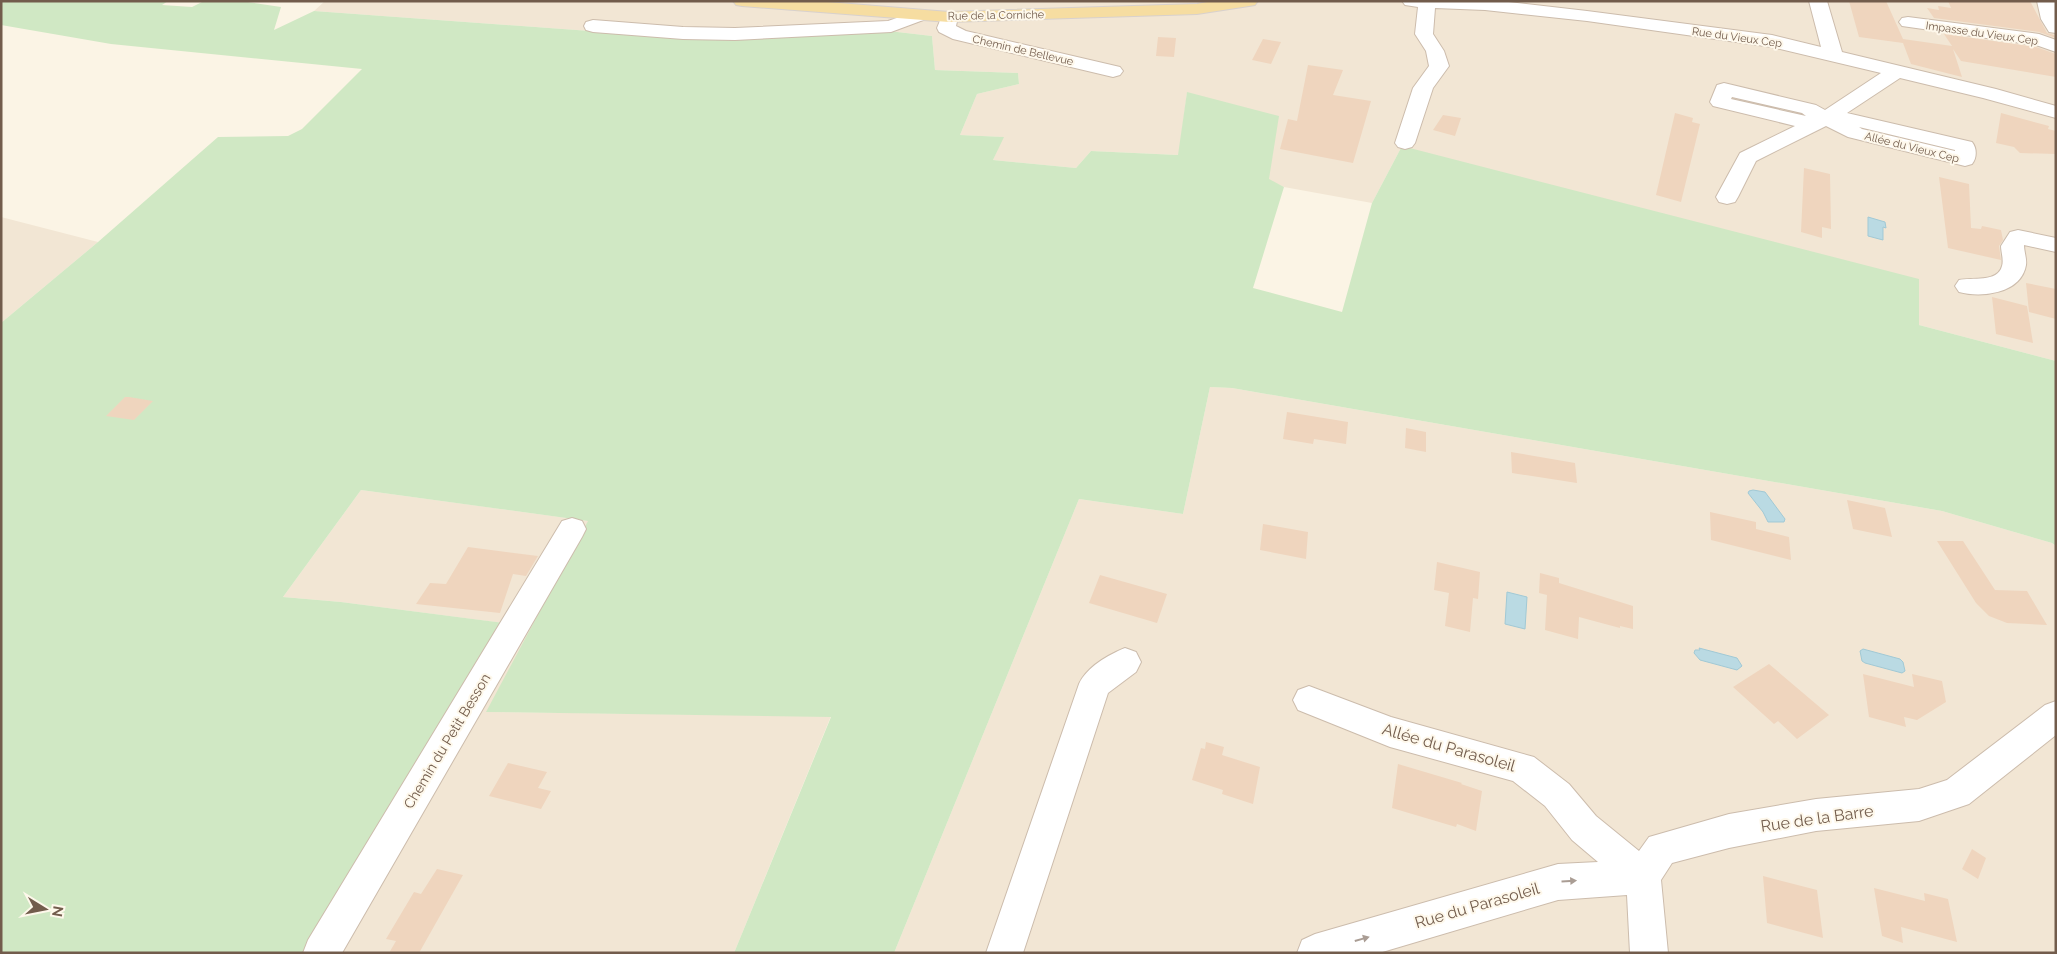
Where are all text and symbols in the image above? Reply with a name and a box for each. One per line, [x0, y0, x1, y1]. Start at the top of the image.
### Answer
street label: Rue de la Corniche [948, 8, 1045, 23]
street label: Impasse du Vieux Cep [1925, 19, 2039, 48]
street label: Rue du Vieux Cep [1691, 25, 1783, 50]
street label: Chemin de Bellevue [971, 33, 1075, 69]
street label: Allée du Vieux Cep [1863, 129, 1961, 166]
street label: Chemin du Petit Besson [400, 671, 494, 811]
street label: Allée du Parasoleil [1380, 719, 1518, 776]
street label: Rue de la Barre [1759, 801, 1875, 836]
one-way arrow [1561, 877, 1577, 885]
street label: Rue du Parasoleil [1413, 878, 1542, 932]
north arrow [20, 884, 70, 934]
text: N [49, 905, 67, 918]
one-way arrow [1354, 935, 1369, 943]

